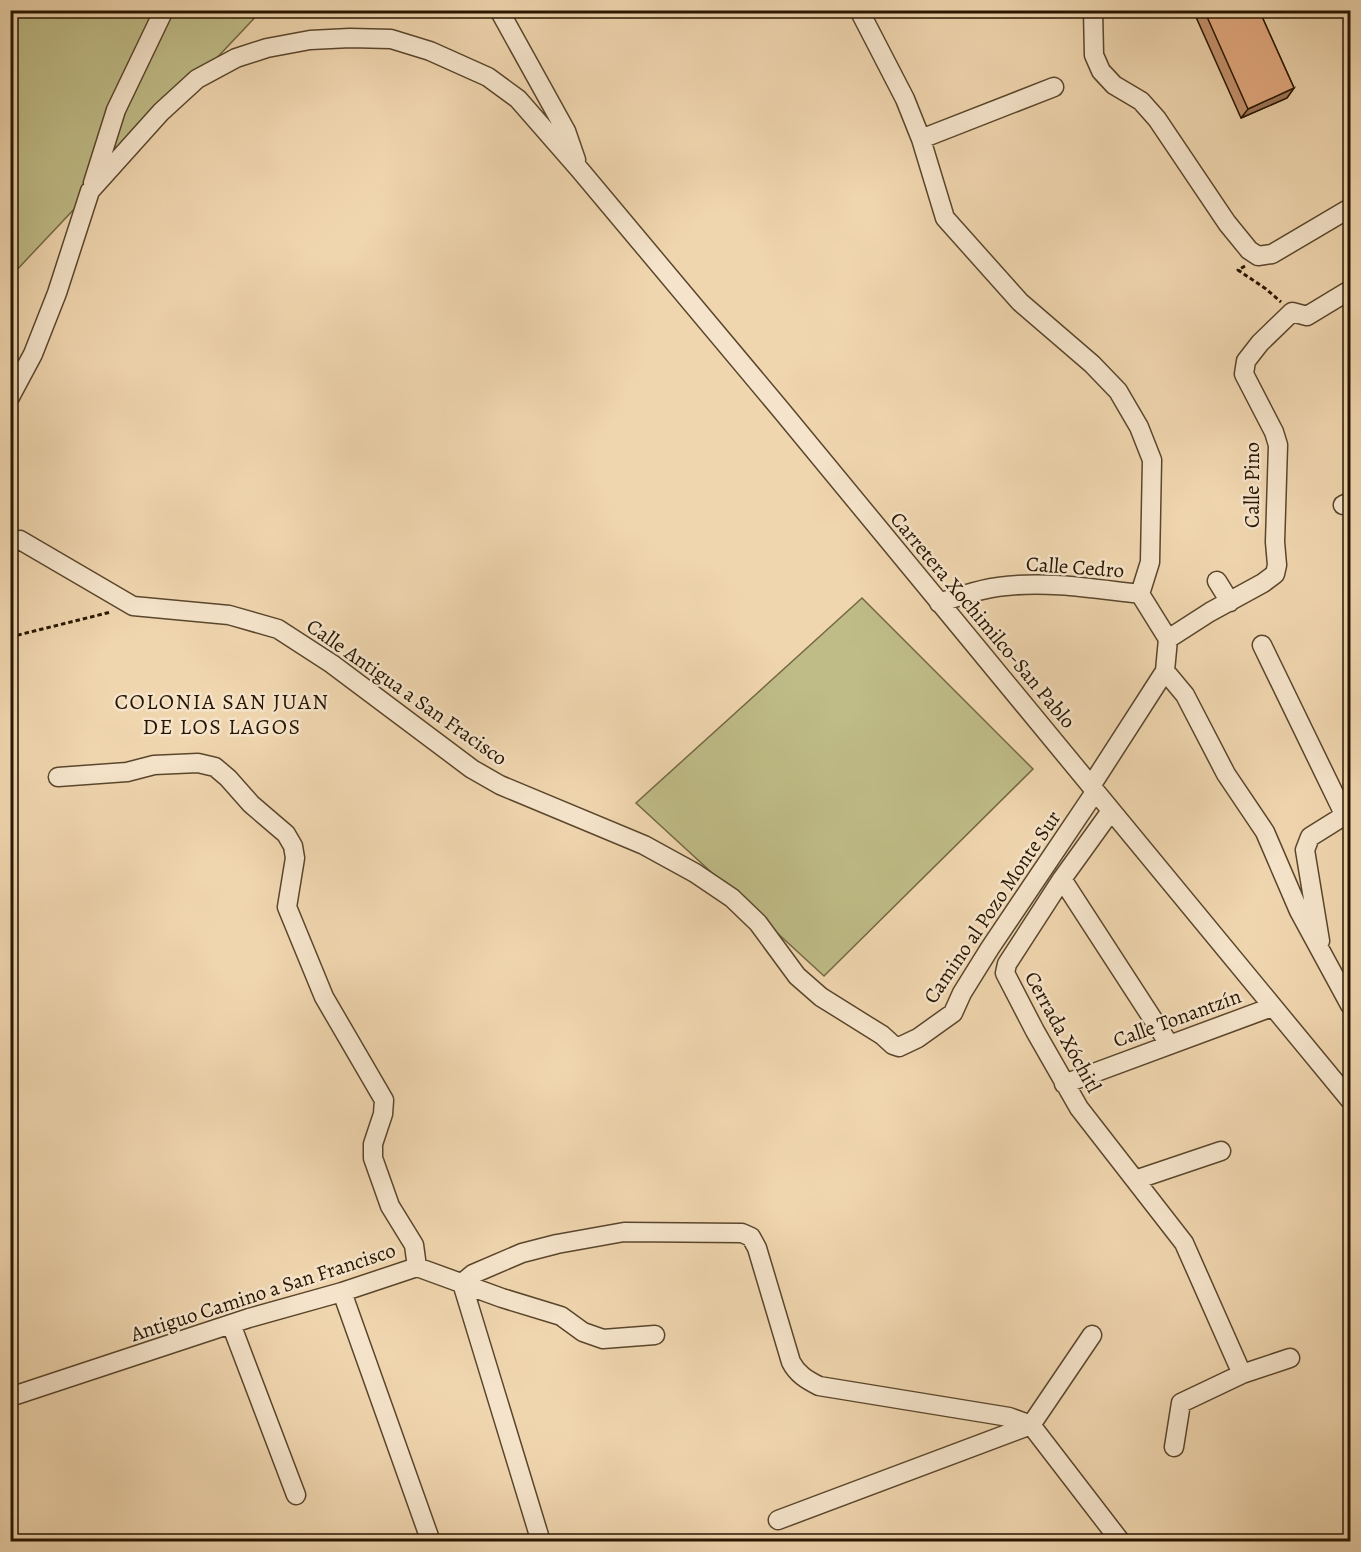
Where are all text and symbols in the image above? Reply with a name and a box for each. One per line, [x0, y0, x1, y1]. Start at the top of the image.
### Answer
street label: Calle Pino [1238, 442, 1266, 528]
street label: Carretera Xochimilco-San Pablo [884, 506, 1082, 734]
street label: Calle Cedro [1025, 550, 1125, 584]
street label: Calle Antigua a San Fracisco [301, 612, 513, 772]
district label: COLONIA SAN JUAN DE LOS LAGOS [114, 687, 330, 742]
street label: Camino al Pozo Monte Sur [917, 805, 1067, 1009]
street label: Cerrada Xóchitl [1018, 966, 1108, 1098]
street label: Calle Tonantzín [1109, 982, 1245, 1054]
street label: Antiguo Camino a San Francisco [126, 1236, 399, 1348]

